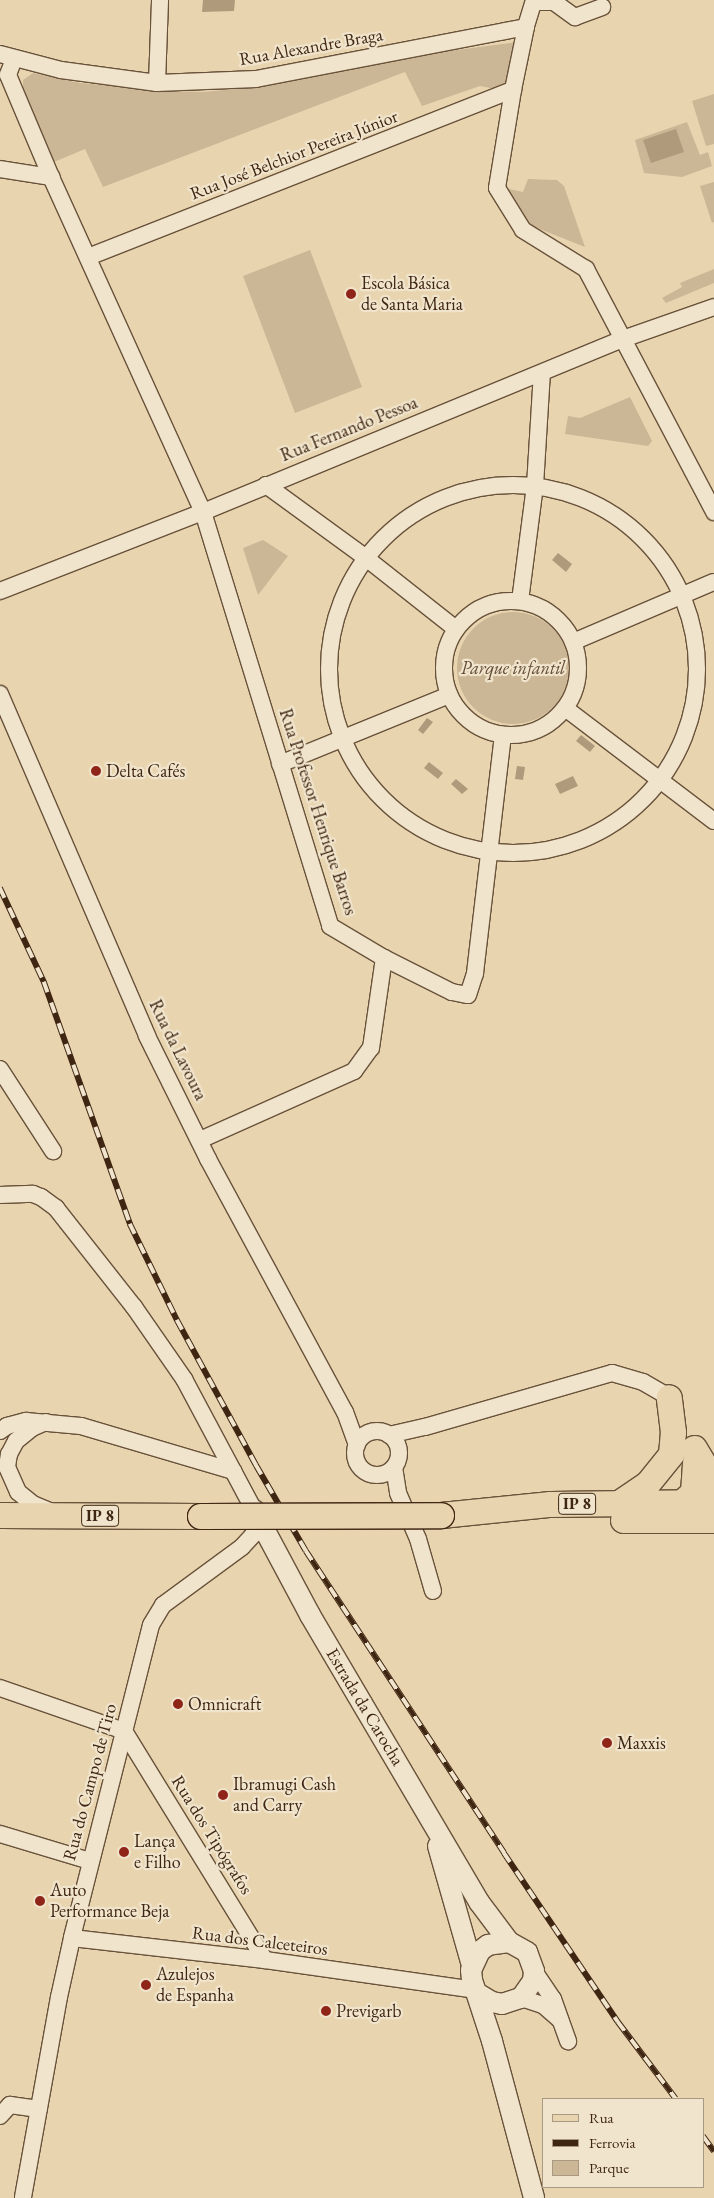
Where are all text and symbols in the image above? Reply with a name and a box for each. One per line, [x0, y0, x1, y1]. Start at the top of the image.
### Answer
street label: Rua Alexandre Braga [238, 24, 384, 70]
street label: Rua José Belchior Pereira Júnior [187, 105, 401, 205]
place label: Escola Básica de Santa Maria [361, 273, 463, 316]
marker: Escola Básica de Santa Maria [345, 288, 357, 300]
street label: Rua Fernando Pessoa [277, 392, 421, 466]
park label: Parque infantil [461, 657, 565, 679]
street label: Rua Professor Henrique Barros [274, 706, 362, 918]
place label: Delta Cafés [106, 760, 185, 782]
marker: Delta Cafés [90, 765, 102, 777]
street label: Rua da Lavoura [144, 996, 212, 1104]
road number: IP 8 [557, 1490, 597, 1518]
road number: IP 8 [80, 1502, 120, 1530]
street label: Estrada da Carocha [321, 1644, 409, 1770]
place label: Omnicraft [188, 1693, 261, 1715]
marker: Omnicraft [172, 1698, 184, 1710]
street label: Rua do Campo de Tiro [59, 1701, 121, 1863]
place label: Maxxis [617, 1732, 666, 1754]
marker: Maxxis [601, 1737, 613, 1749]
street label: Rua dos Tipógrafos [167, 1771, 257, 1899]
place label: Ibramugi Cash and Carry [233, 1774, 336, 1816]
marker: Ibramugi Cash and Carry [217, 1789, 229, 1801]
place label: Lança e Filho [134, 1831, 181, 1874]
marker: Lança e Filho [118, 1846, 130, 1858]
place label: Auto Performance Beja [50, 1880, 169, 1922]
marker: Auto Performance Beja [34, 1895, 46, 1907]
street label: Rua dos Calceteiros [191, 1922, 329, 1960]
place label: Azulejos de Espanha [156, 1964, 234, 2006]
marker: Azulejos de Espanha [140, 1979, 152, 1991]
place label: Previgarb [336, 2000, 402, 2022]
marker: Previgarb [320, 2005, 332, 2017]
legend [542, 2098, 704, 2188]
text: Rua [589, 2108, 614, 2127]
text: Ferrovia [589, 2133, 636, 2152]
text: Parque [589, 2158, 629, 2177]

